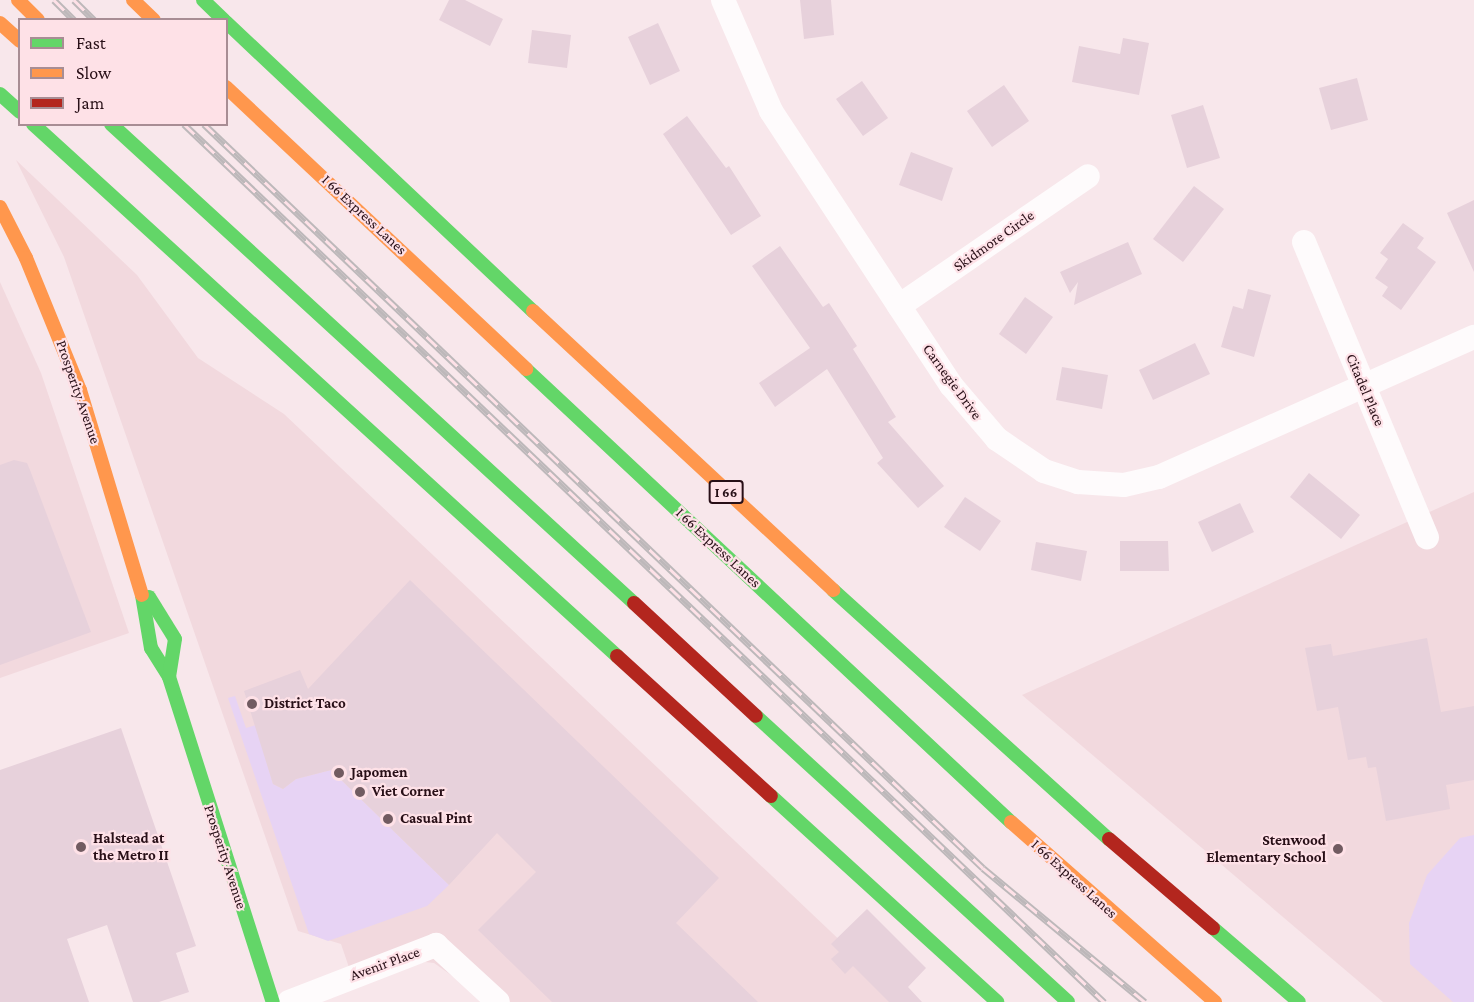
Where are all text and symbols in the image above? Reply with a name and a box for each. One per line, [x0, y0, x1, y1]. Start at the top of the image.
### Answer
legend [18, 18, 228, 126]
text: Fast [76, 33, 106, 53]
text: Slow [76, 63, 111, 83]
text: Jam [76, 93, 104, 113]
street label: I 66 Express Lanes [318, 171, 410, 259]
street label: Skidmore Circle [950, 207, 1038, 275]
street label: Prosperity Avenue [52, 338, 104, 446]
street label: Carnegie Drive [919, 341, 985, 423]
street label: Citadel Place [1342, 351, 1388, 429]
road number: I 66 [708, 481, 744, 503]
street label: I 66 Express Lanes [672, 504, 764, 592]
place label: District Taco [264, 695, 346, 713]
marker: District Taco [245, 697, 259, 711]
place label: Japomen [351, 764, 408, 782]
marker: Japomen [332, 766, 346, 780]
place label: Viet Corner [372, 783, 445, 801]
marker: Viet Corner [353, 785, 367, 799]
street label: Prosperity Avenue [200, 803, 250, 911]
place label: Casual Pint [400, 810, 472, 828]
marker: Casual Pint [381, 812, 395, 826]
place label: Halstead at the Metro II [93, 829, 169, 864]
place label: Stenwood Elementary School [1206, 831, 1326, 866]
street label: I 66 Express Lanes [1027, 836, 1121, 922]
marker: Halstead at the Metro II [74, 840, 88, 854]
marker: Stenwood Elementary School [1331, 842, 1345, 856]
street label: Avenir Place [348, 943, 422, 985]

